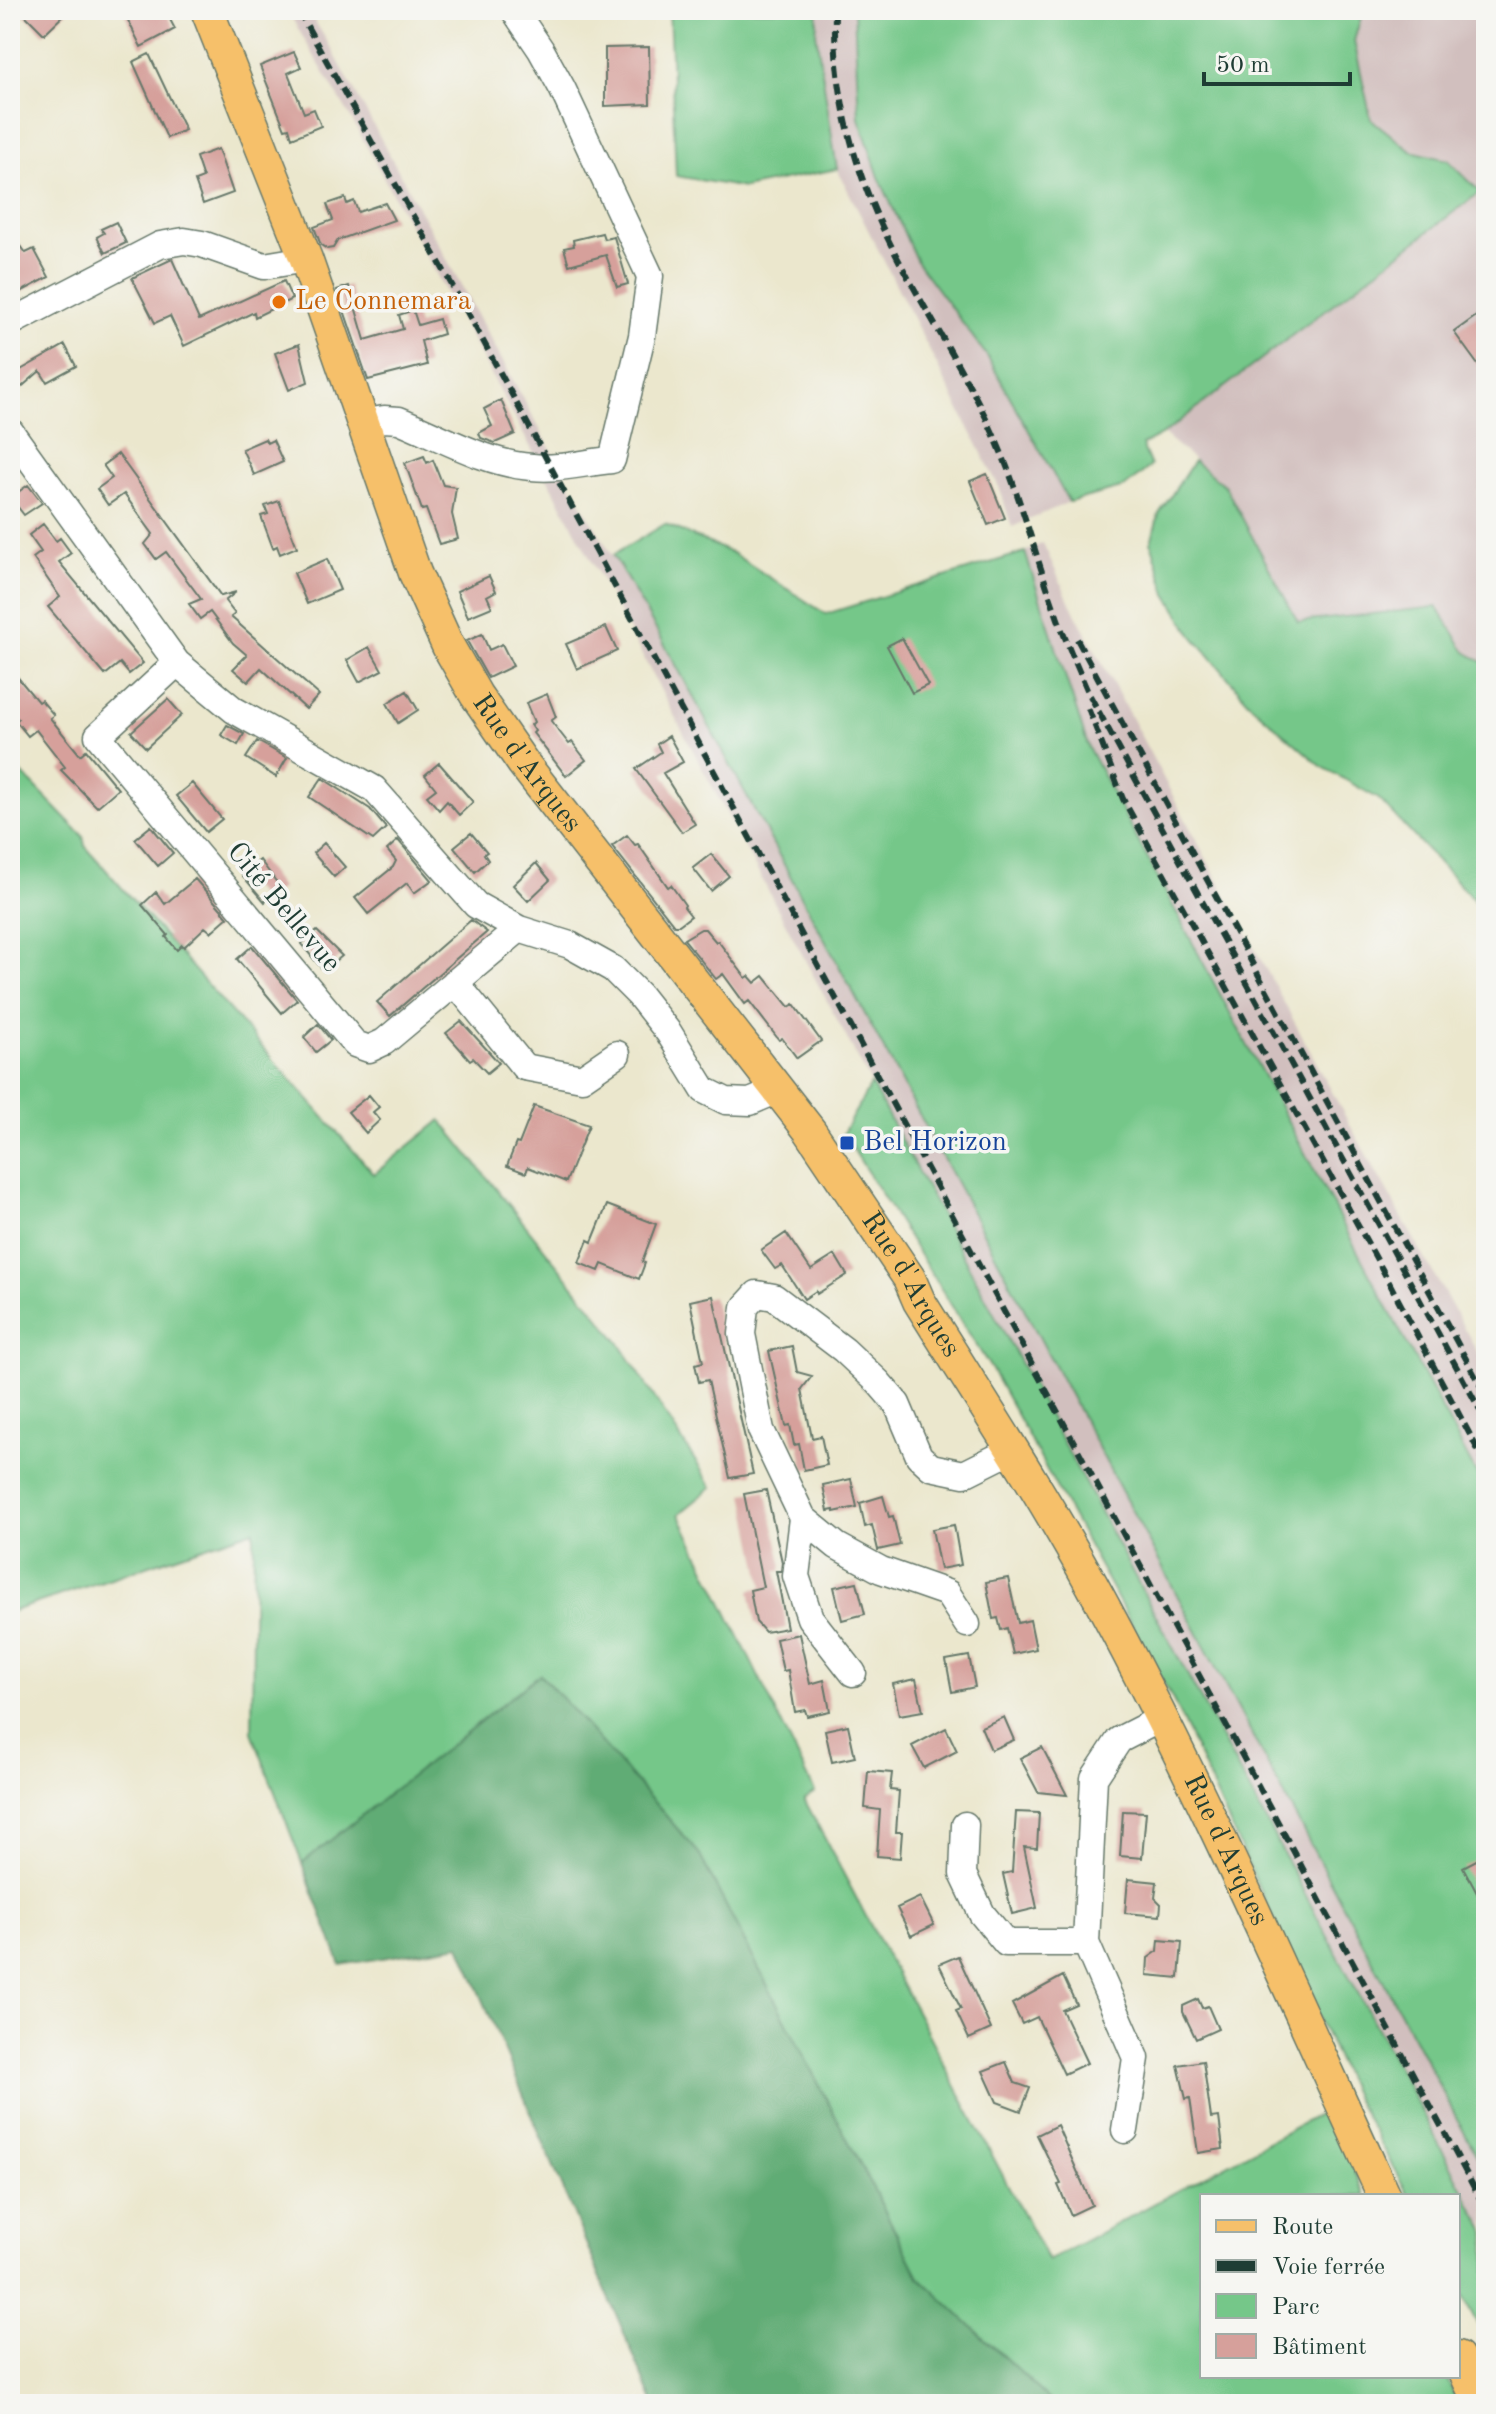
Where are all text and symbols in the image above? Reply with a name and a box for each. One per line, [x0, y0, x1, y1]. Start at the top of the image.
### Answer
scale bar [1204, 36, 1350, 86]
text: 50 m [1216, 54, 1270, 78]
place label: Le Connemara [295, 288, 472, 316]
marker: Le Connemara [270, 293, 288, 311]
street label: Rue d'Arques [466, 690, 586, 838]
street label: Cité Bellevue [221, 838, 345, 978]
place label: Bel Horizon [863, 1129, 1007, 1157]
marker: Bel Horizon [838, 1134, 856, 1152]
street label: Rue d'Arques [855, 1208, 965, 1362]
street label: Rue d'Arques [1177, 1770, 1273, 1930]
legend [1200, 2194, 1460, 2378]
text: Route [1272, 2216, 1333, 2240]
text: Voie ferrée [1272, 2256, 1385, 2280]
text: Parc [1272, 2296, 1319, 2320]
text: Bâtiment [1272, 2336, 1367, 2360]

